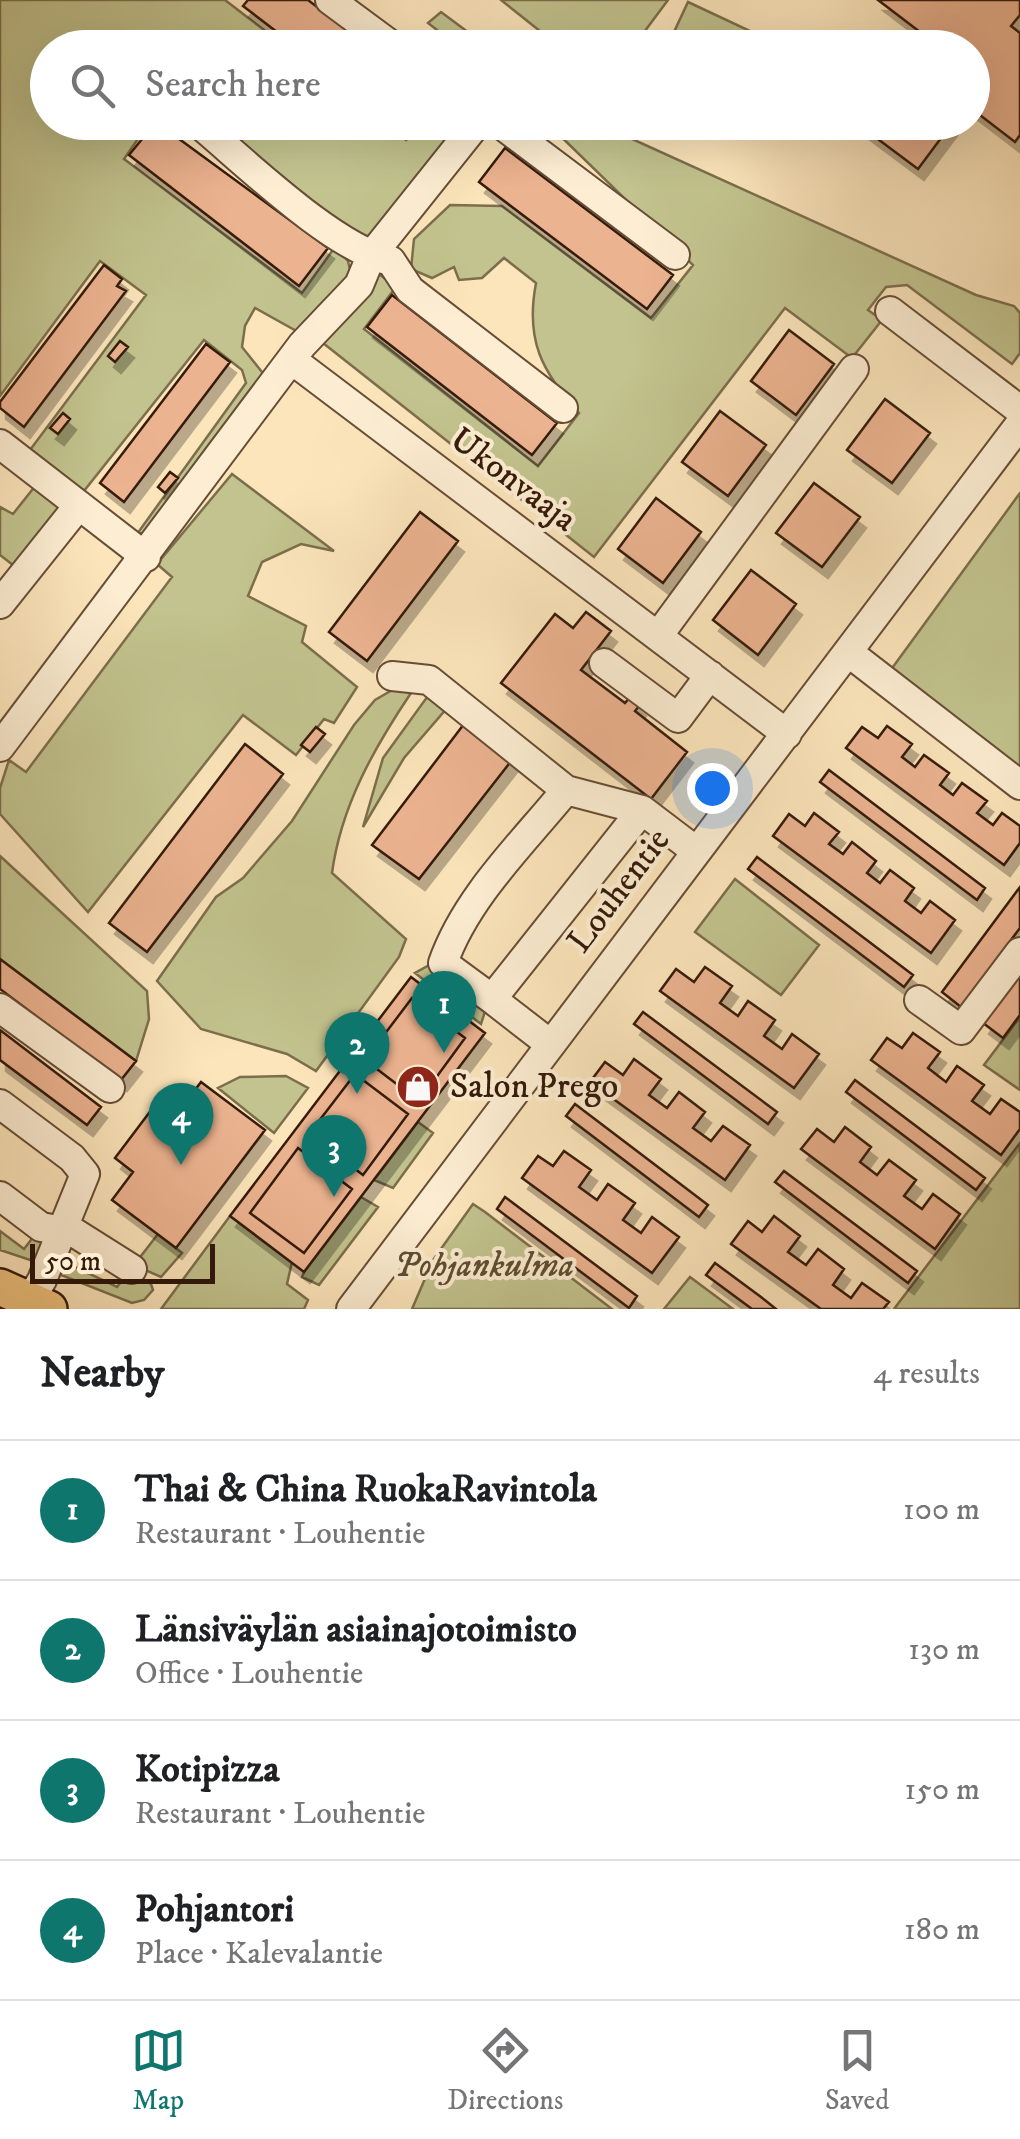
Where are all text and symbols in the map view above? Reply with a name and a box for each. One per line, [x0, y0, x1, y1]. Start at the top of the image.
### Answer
search box [30, 30, 990, 140]
icon: search [65, 58, 120, 113]
text: Search here [145, 61, 321, 109]
street label: Ukonvaaja [441, 418, 585, 542]
your location [687, 763, 738, 814]
street label: Louhentie [558, 820, 680, 962]
pin: 1 [412, 970, 476, 1053]
pin: 2 [324, 1012, 390, 1094]
shop icon: Salon Prego [395, 1064, 441, 1110]
place label: Salon Prego [450, 1065, 618, 1109]
pin: 4 [148, 1082, 214, 1165]
pin: 3 [302, 1114, 366, 1197]
scale bar [30, 1239, 215, 1284]
text: 50 m [45, 1244, 101, 1279]
park label: Pohjankulma [394, 1244, 574, 1288]
text: Nearby [40, 1348, 164, 1400]
text: 4 results [873, 1354, 980, 1394]
text: Thai & China RuokaRavintola [135, 1466, 597, 1514]
text: 1 [67, 1490, 78, 1530]
text: 100 m [903, 1490, 980, 1530]
text: Restaurant · Louhentie [135, 1514, 425, 1554]
text: Länsiväylän asiainajotoimisto [135, 1606, 577, 1654]
text: 2 [65, 1630, 80, 1670]
text: 130 m [908, 1630, 980, 1670]
text: Office · Louhentie [135, 1654, 363, 1694]
text: Kotipizza [135, 1746, 280, 1794]
text: 3 [67, 1770, 78, 1810]
text: 150 m [904, 1770, 980, 1810]
text: Restaurant · Louhentie [135, 1794, 425, 1834]
text: Pohjantori [135, 1886, 294, 1934]
text: 4 [63, 1910, 82, 1950]
text: 180 m [904, 1910, 980, 1950]
text: Place · Kalevalantie [135, 1934, 383, 1974]
tab: Map [131, 2023, 186, 2118]
tab: Directions [447, 2023, 563, 2118]
tab: Saved [825, 2023, 889, 2118]

